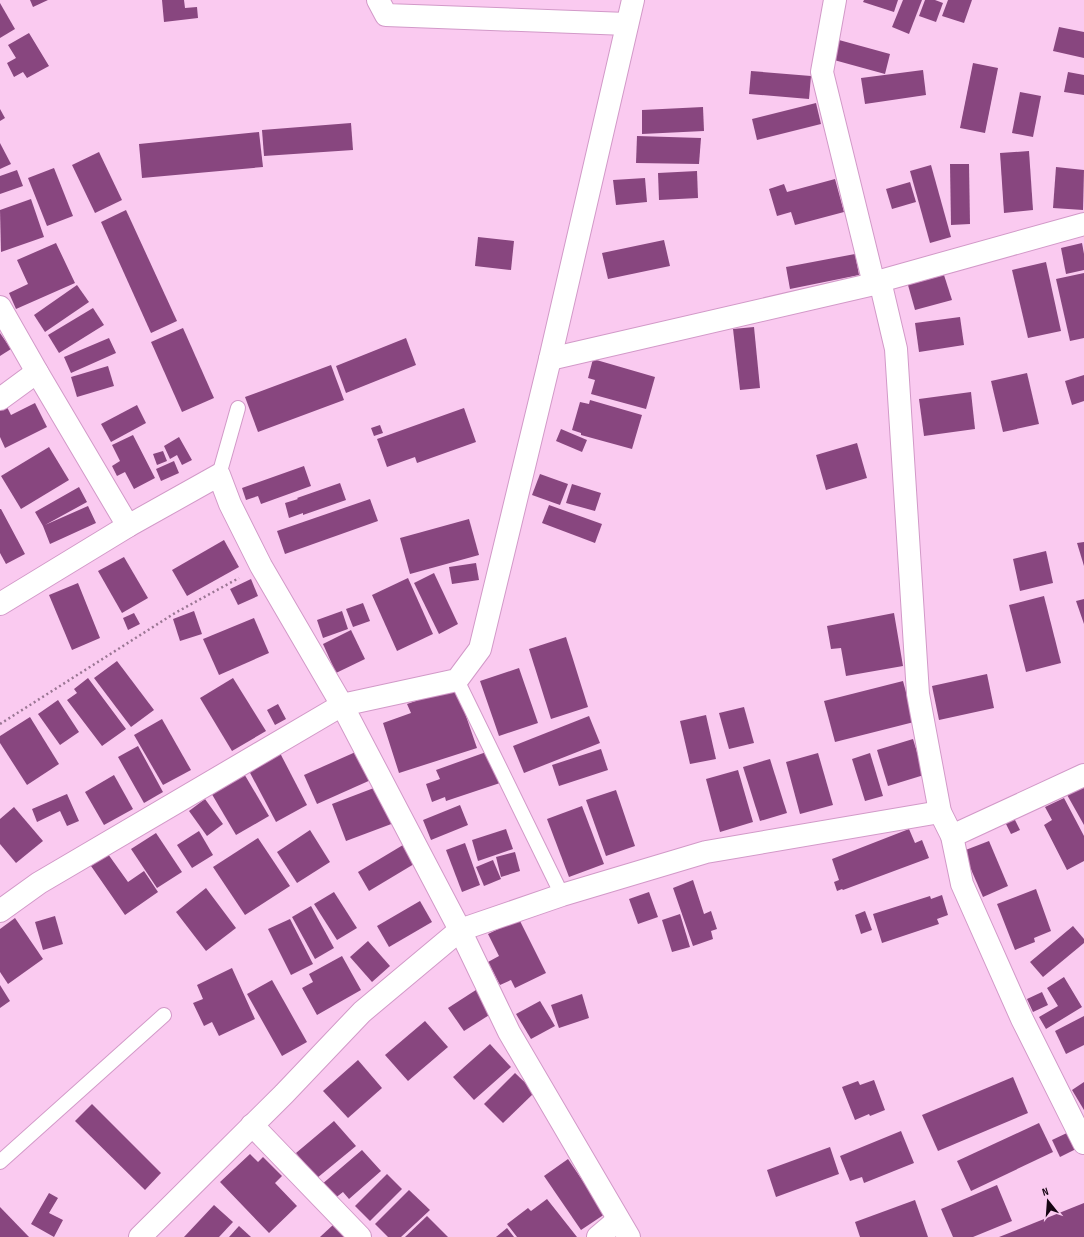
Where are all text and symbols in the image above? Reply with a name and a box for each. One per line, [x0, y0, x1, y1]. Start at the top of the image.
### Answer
north arrow [1028, 1181, 1068, 1221]
text: N [1041, 1185, 1050, 1199]

